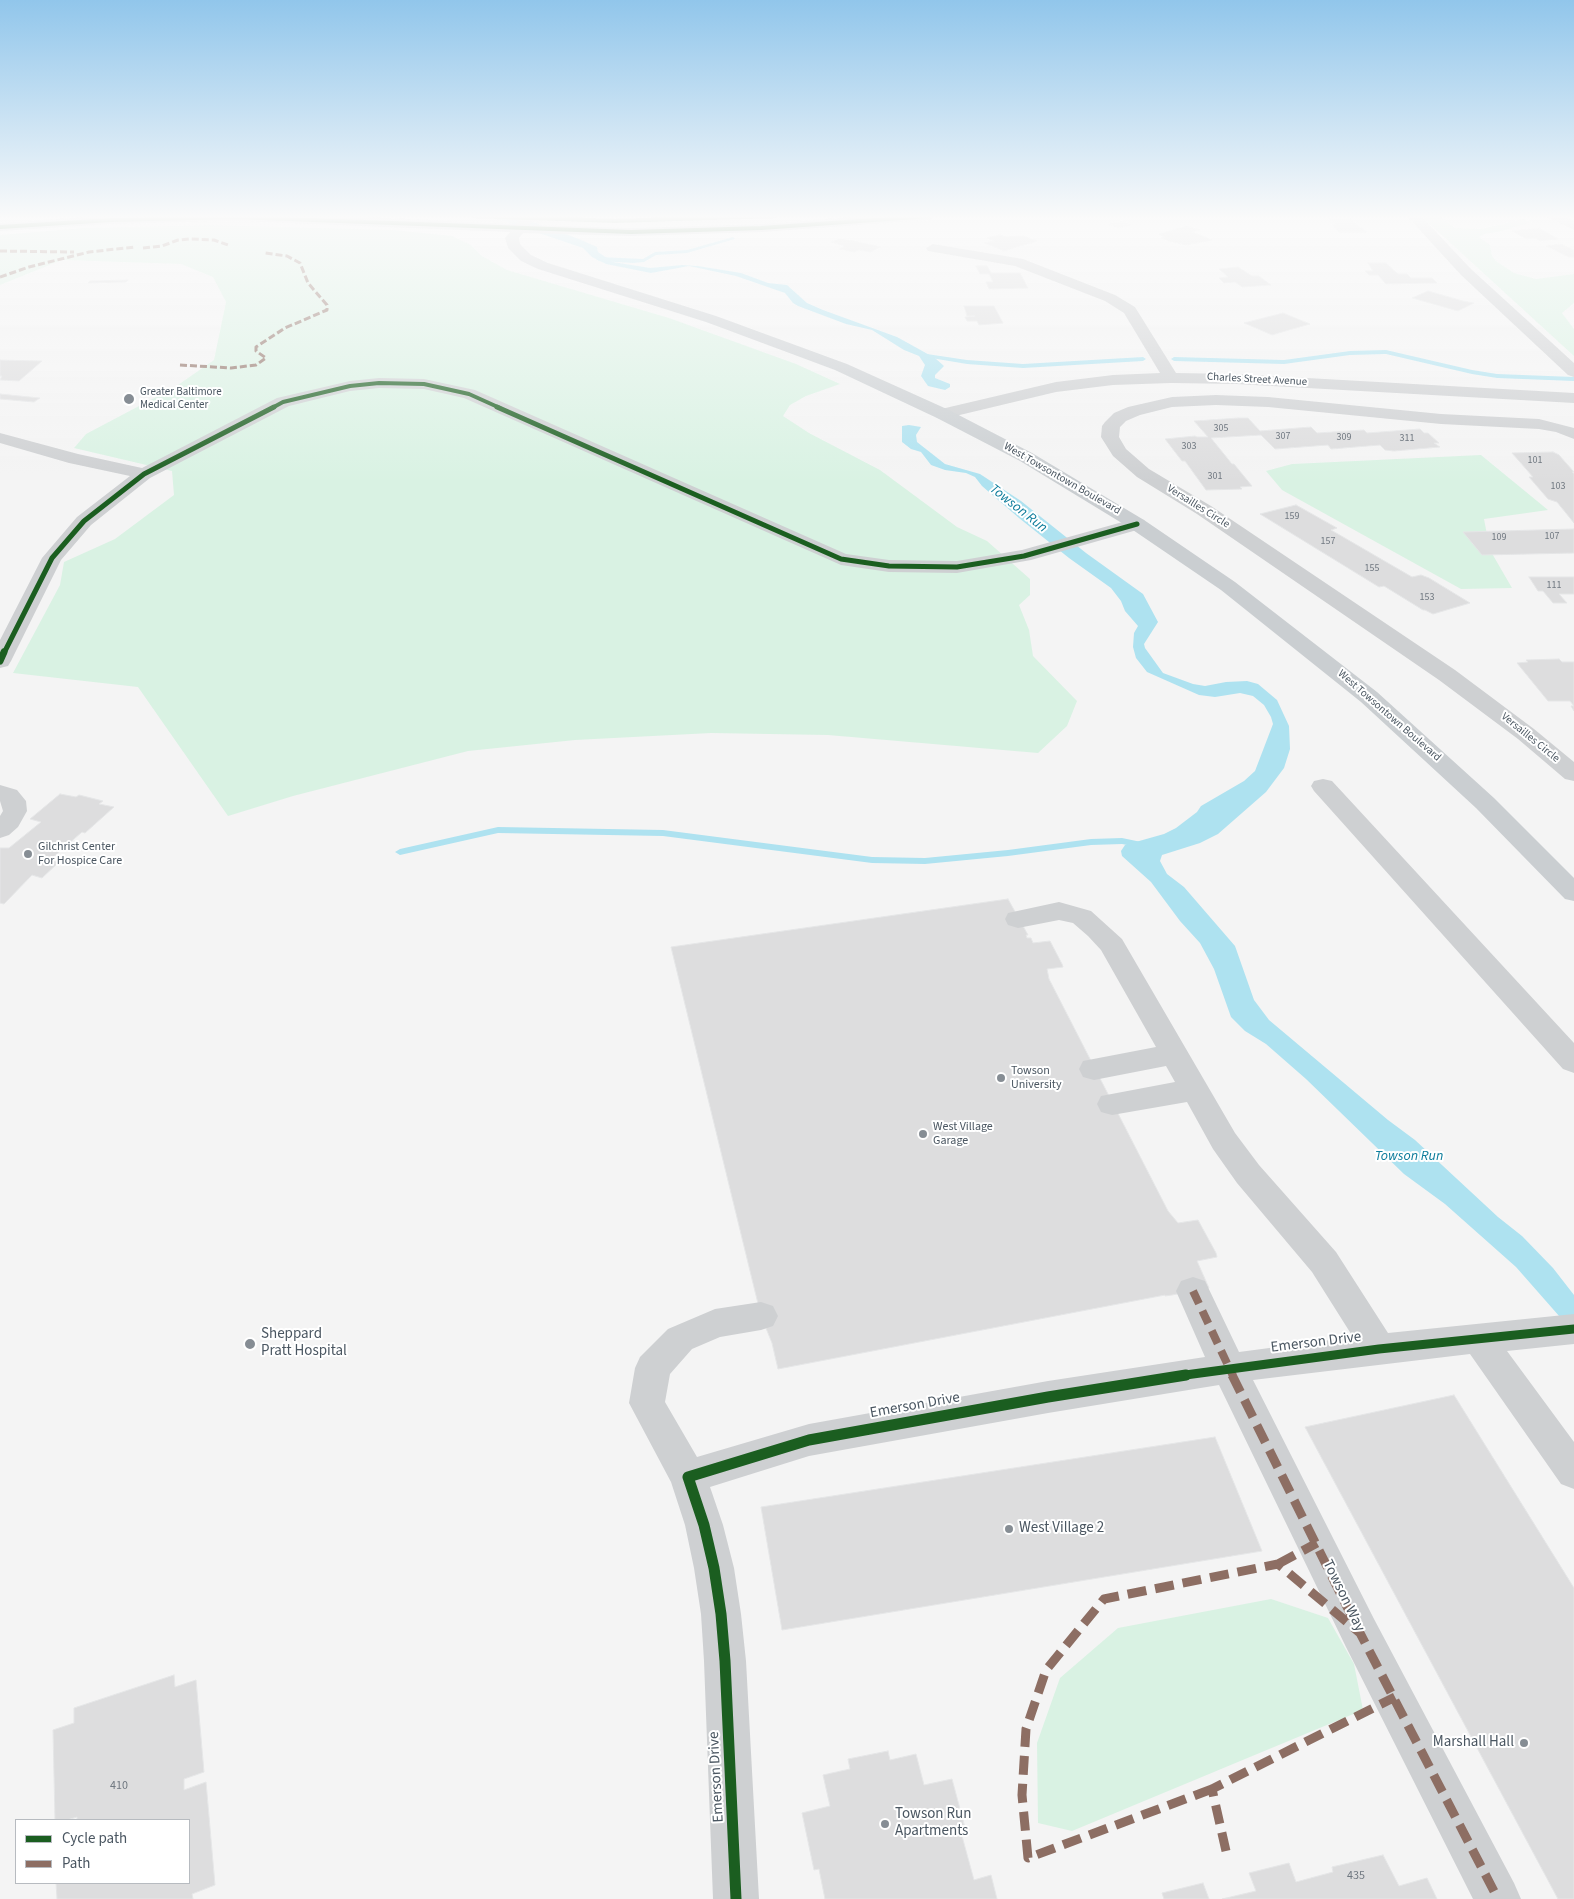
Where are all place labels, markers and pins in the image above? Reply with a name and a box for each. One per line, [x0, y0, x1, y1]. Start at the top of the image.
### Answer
place label: Greater Baltimore Medical Center [140, 386, 222, 412]
marker: Greater Baltimore Medical Center [122, 392, 136, 406]
place label: Gilchrist Center For Hospice Care [38, 840, 122, 868]
marker: Gilchrist Center For Hospice Care [22, 848, 34, 860]
place label: Towson University [1011, 1064, 1062, 1092]
marker: Towson University [995, 1072, 1007, 1084]
place label: West Village Garage [933, 1120, 993, 1148]
marker: West Village Garage [917, 1128, 929, 1140]
place label: Sheppard Pratt Hospital [261, 1326, 347, 1361]
marker: Sheppard Pratt Hospital [243, 1337, 257, 1351]
place label: West Village 2 [1019, 1520, 1104, 1538]
marker: West Village 2 [1003, 1523, 1015, 1535]
place label: Marshall Hall [1433, 1734, 1514, 1752]
marker: Marshall Hall [1518, 1737, 1530, 1749]
place label: Towson Run Apartments [895, 1806, 971, 1841]
marker: Towson Run Apartments [879, 1818, 891, 1830]

